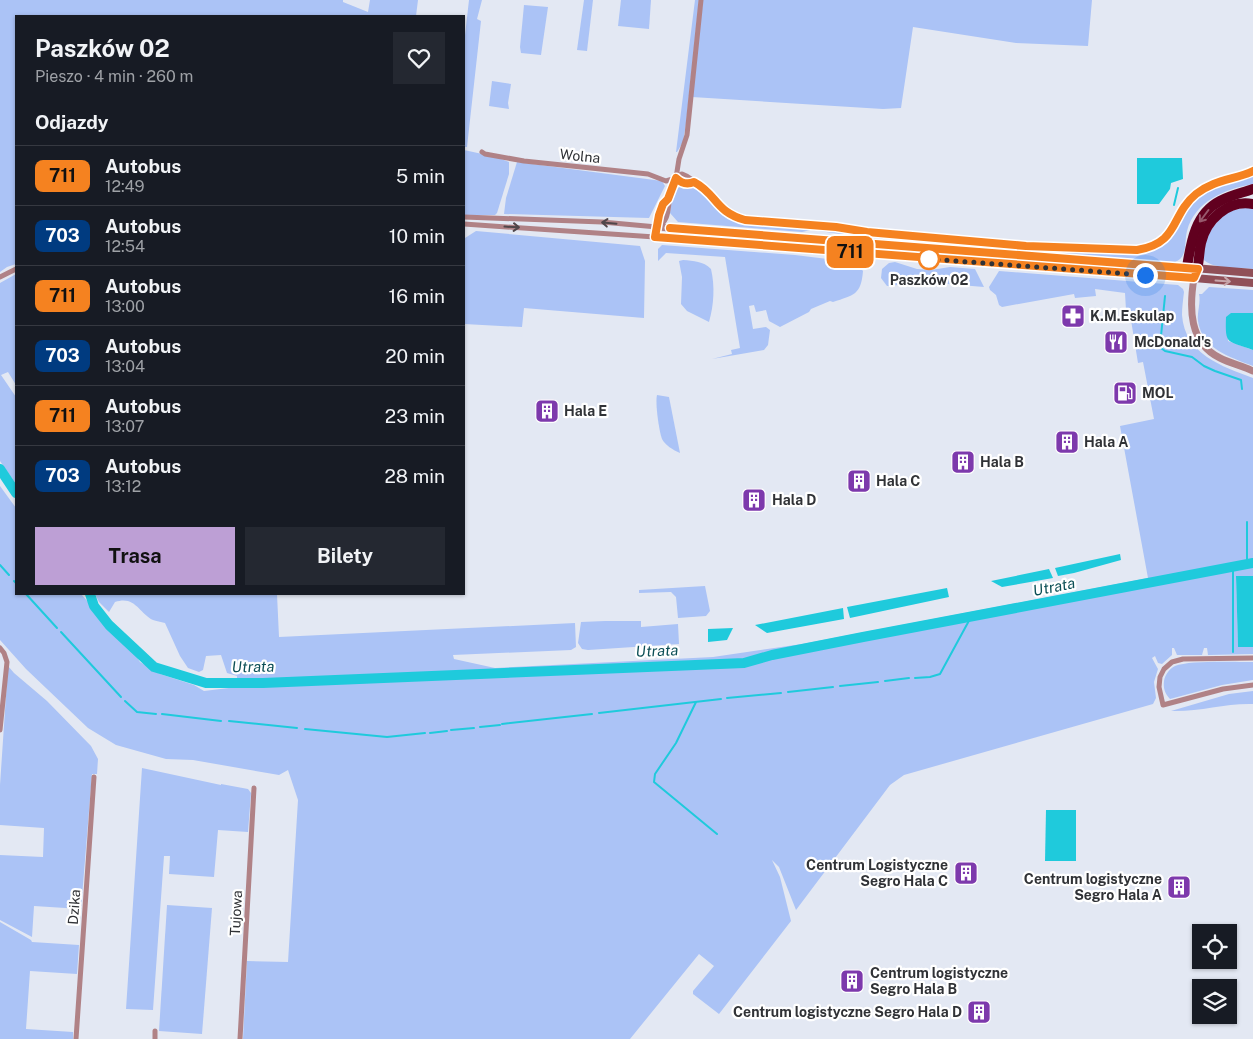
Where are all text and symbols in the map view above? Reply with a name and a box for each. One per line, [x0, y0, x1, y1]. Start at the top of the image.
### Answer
button: heart [393, 32, 445, 84]
text: Paszków 02 [35, 34, 170, 62]
text: Pieszo · 4 min · 260 m [35, 67, 193, 86]
text: Odjazdy [35, 111, 109, 133]
street label: Wolna [559, 146, 601, 166]
text: Autobus [105, 155, 181, 177]
text: 711 [49, 165, 76, 186]
text: 5 min [396, 165, 445, 187]
text: 12:49 [105, 177, 145, 196]
one-way arrow [1198, 209, 1209, 222]
text: Autobus [105, 215, 181, 237]
one-way arrow [601, 218, 617, 228]
one-way arrow [504, 223, 520, 232]
text: 703 [45, 225, 80, 246]
text: 10 min [389, 225, 445, 247]
line badge: 711 [821, 236, 879, 268]
text: 12:54 [105, 237, 145, 256]
text: 711 [837, 241, 863, 262]
marker: Paszków 02 [918, 248, 940, 270]
your location [1133, 263, 1158, 288]
place label: Paszków 02 [890, 272, 968, 288]
text: Autobus [105, 275, 181, 297]
one-way arrow [1215, 276, 1231, 285]
text: 711 [49, 285, 76, 306]
text: 16 min [389, 285, 445, 307]
text: 13:00 [105, 297, 145, 316]
pharmacy icon: K.M.Eskulap [1060, 303, 1086, 329]
place label: K.M.Eskulap [1090, 308, 1174, 324]
restaurant icon: McDonald's [1103, 329, 1129, 355]
place label: McDonald's [1134, 334, 1211, 350]
text: Autobus [105, 335, 181, 357]
text: 703 [45, 345, 80, 366]
text: 20 min [385, 345, 445, 367]
text: 13:04 [105, 357, 145, 376]
fuel station icon: MOL [1112, 380, 1138, 406]
place label: MOL [1142, 385, 1174, 401]
text: Autobus [105, 395, 181, 417]
building icon: Hala E [534, 398, 560, 424]
place label: Hala E [564, 403, 607, 419]
text: 711 [49, 405, 76, 426]
text: 23 min [385, 405, 445, 427]
text: 13:07 [105, 417, 144, 436]
building icon: Hala A [1054, 429, 1080, 455]
place label: Hala A [1084, 434, 1128, 450]
building icon: Hala B [950, 449, 976, 475]
place label: Hala B [980, 454, 1024, 470]
text: Autobus [105, 455, 181, 477]
text: 703 [45, 465, 80, 486]
text: 28 min [385, 465, 445, 487]
building icon: Hala C [846, 468, 872, 494]
place label: Hala C [876, 473, 920, 489]
text: 13:12 [105, 477, 141, 496]
building icon: Hala D [741, 487, 767, 513]
place label: Hala D [772, 492, 816, 508]
button: Trasa [35, 527, 235, 585]
button: Bilety [245, 527, 445, 585]
water label: Utrata [1031, 574, 1076, 599]
water label: Utrata [635, 641, 679, 660]
water label: Utrata [232, 658, 274, 675]
place label: Centrum Logistyczne Segro Hala C [806, 857, 948, 889]
building icon: Centrum Logistyczne Segro Hala C [953, 860, 979, 886]
place label: Centrum logistyczne Segro Hala A [1024, 871, 1162, 903]
building icon: Centrum logistyczne Segro Hala A [1166, 874, 1192, 900]
street label: Dzika [65, 889, 83, 925]
street label: Tujowa [227, 890, 245, 936]
map controls [1192, 924, 1237, 1024]
button: locate [1192, 924, 1237, 969]
place label: Centrum logistyczne Segro Hala B [870, 965, 1008, 997]
building icon: Centrum logistyczne Segro Hala B [839, 968, 865, 994]
button: layers [1192, 979, 1237, 1024]
building icon: Centrum logistyczne Segro Hala D [966, 999, 992, 1025]
place label: Centrum logistyczne Segro Hala D [733, 1004, 962, 1020]

